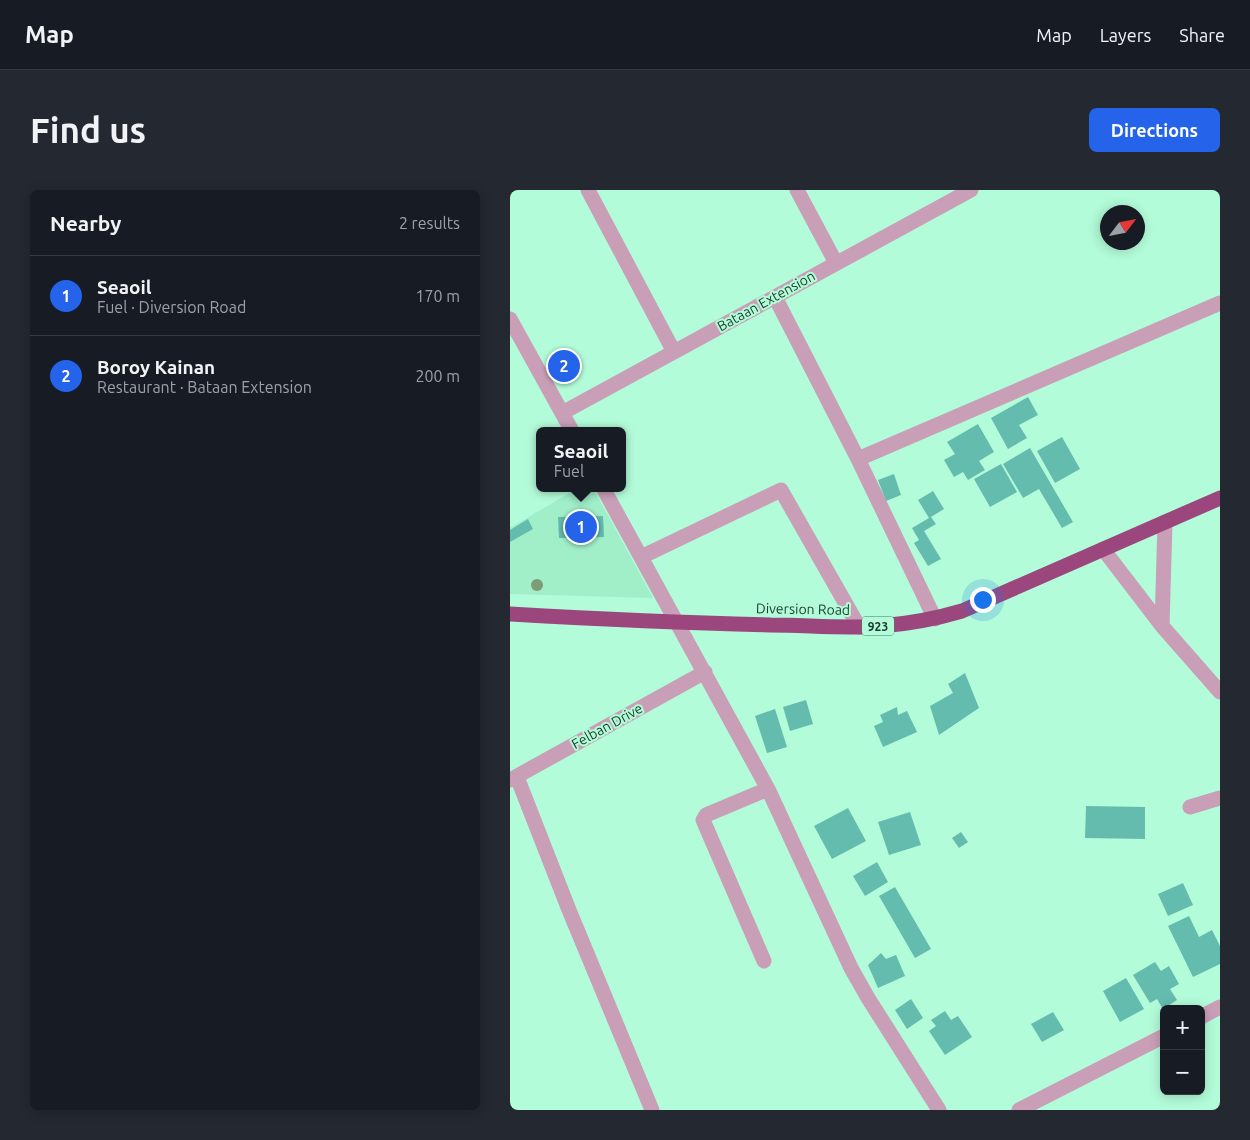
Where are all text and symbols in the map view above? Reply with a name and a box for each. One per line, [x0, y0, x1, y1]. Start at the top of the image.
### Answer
text: Map [25, 21, 74, 48]
text: Map [1036, 25, 1072, 45]
text: Layers [1100, 25, 1151, 45]
text: Share [1179, 25, 1225, 45]
button: Directions [1089, 108, 1220, 152]
text: Find us [30, 110, 146, 150]
north arrow [1100, 205, 1145, 250]
text: Nearby [50, 211, 121, 235]
text: 2 results [399, 214, 460, 232]
street label: Bataan Extension [714, 268, 818, 334]
text: Seaoil [97, 276, 152, 298]
text: 1 [61, 287, 71, 305]
text: 170 m [415, 287, 460, 305]
text: Fuel · Diversion Road [97, 298, 246, 316]
pin: 2 [548, 347, 580, 385]
text: Boroy Kainan [97, 356, 215, 378]
text: 2 [61, 367, 71, 385]
text: 200 m [415, 367, 460, 385]
text: Restaurant · Bataan Extension [97, 378, 312, 396]
popup [536, 427, 626, 492]
text: Seaoil [554, 440, 608, 462]
text: Fuel [554, 462, 584, 480]
pin: 1 [565, 508, 597, 546]
your location [970, 587, 996, 613]
street label: Diversion Road [756, 600, 850, 618]
road number: 923 [862, 616, 894, 636]
street label: Felban Drive [569, 700, 645, 752]
map controls [1160, 1005, 1205, 1095]
button: + [1160, 1005, 1205, 1050]
button: − [1160, 1050, 1205, 1095]

